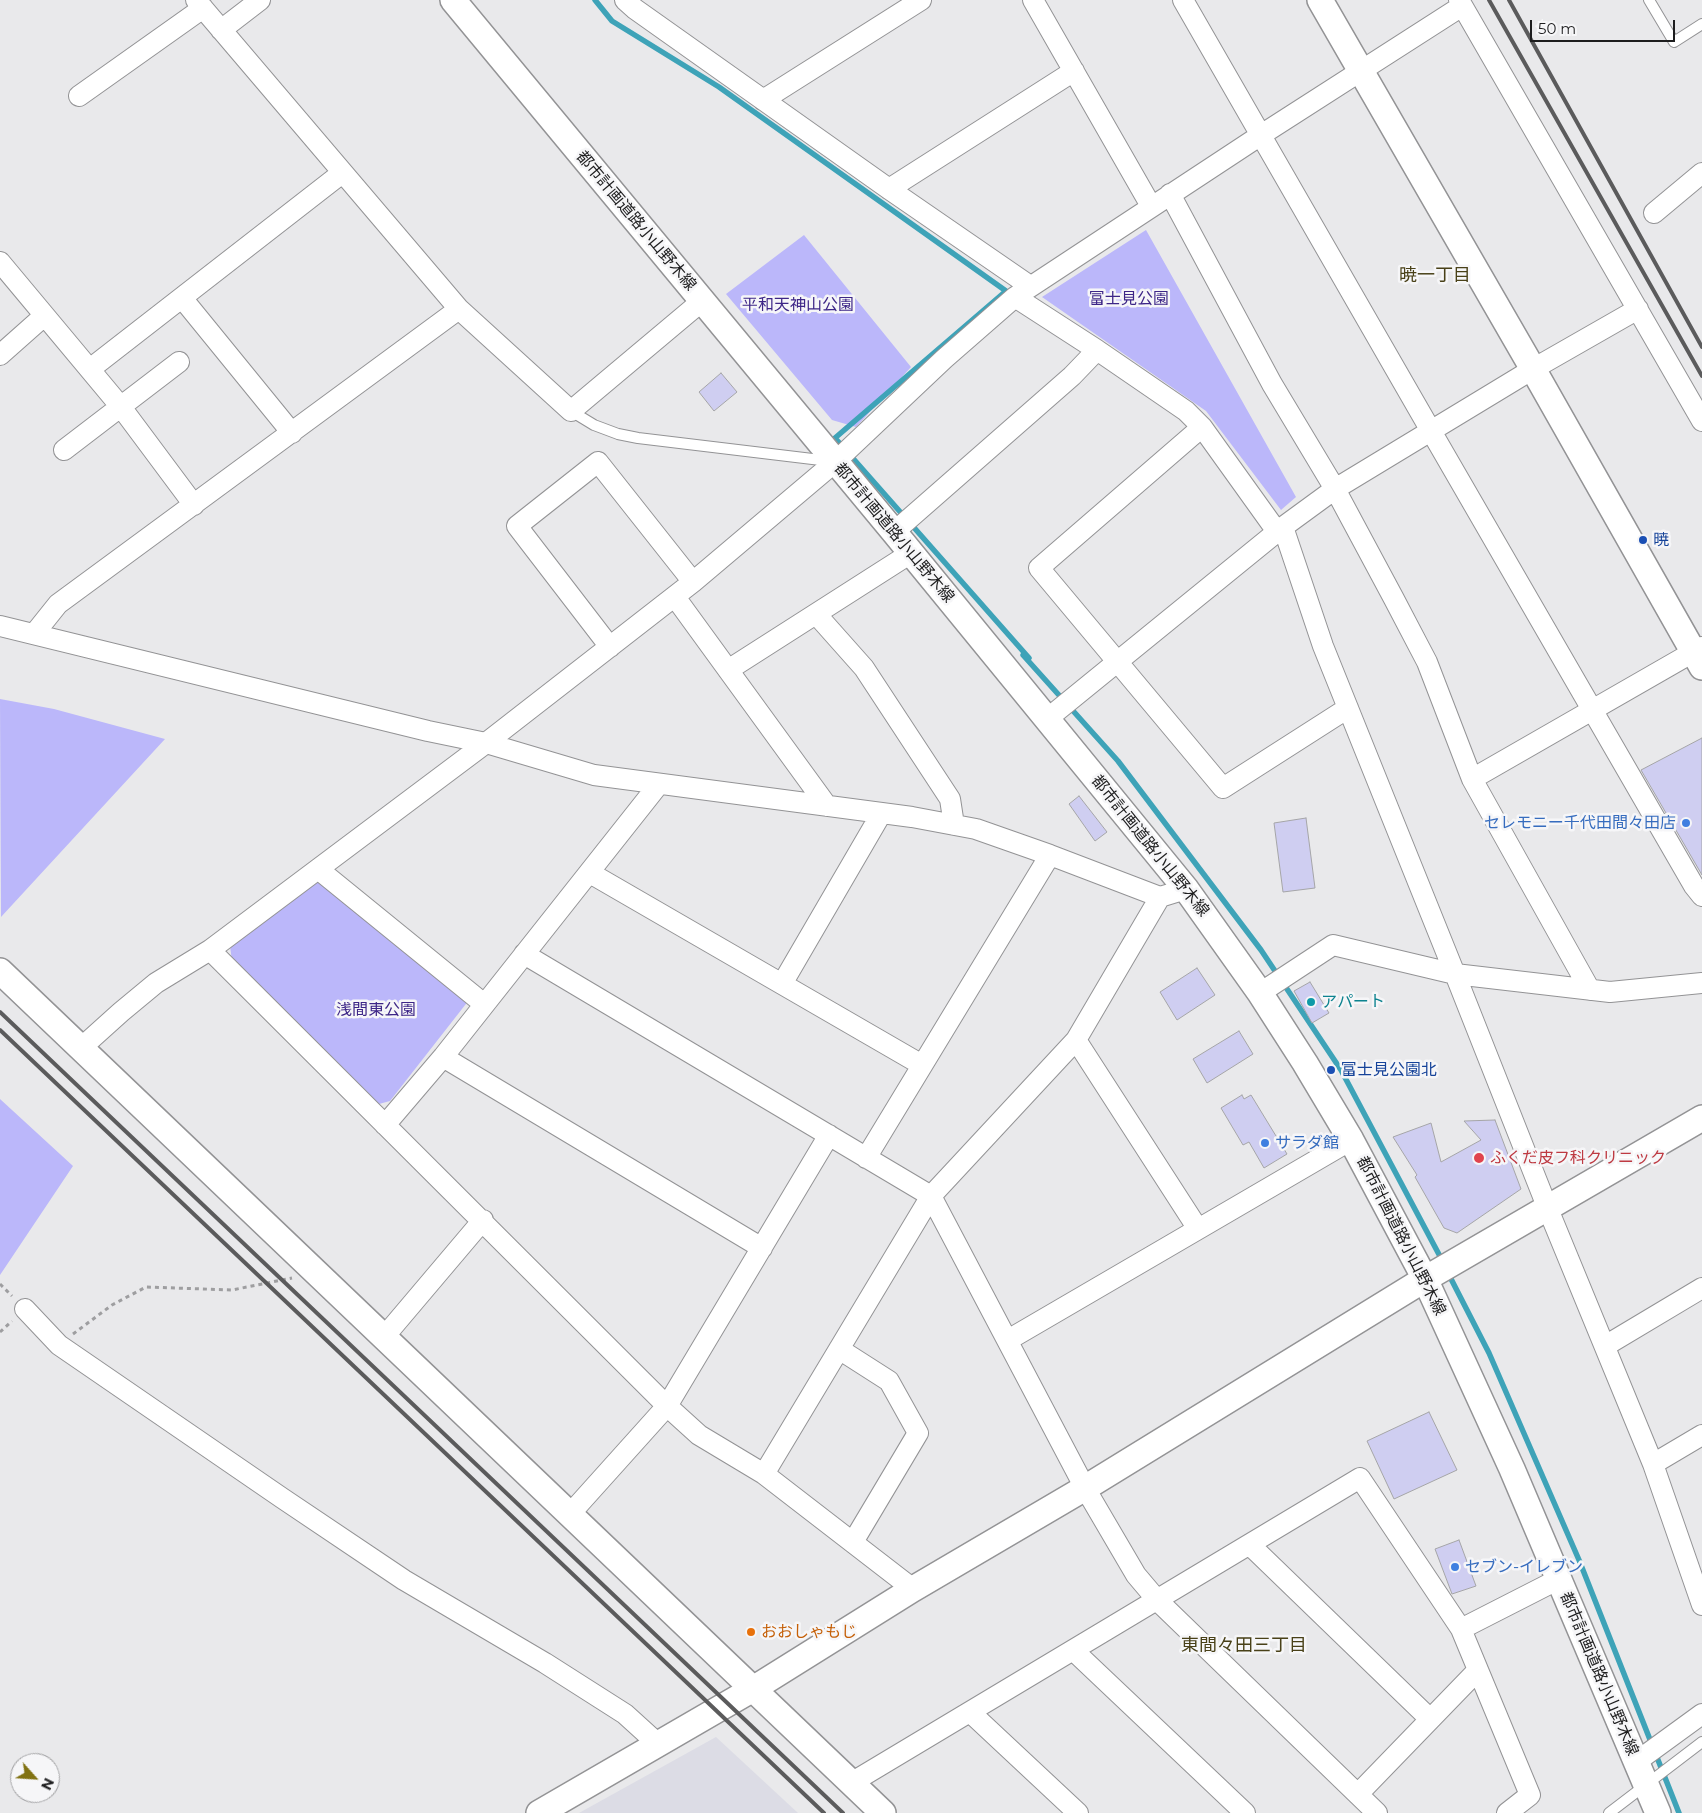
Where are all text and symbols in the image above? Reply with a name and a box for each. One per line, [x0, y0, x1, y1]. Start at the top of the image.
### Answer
scale bar [1532, 10, 1677, 42]
text: 50 m [1538, 19, 1576, 38]
street label: 都市計画道路小山野木線 [572, 147, 700, 295]
district label: 暁一丁目 [1399, 265, 1471, 287]
park label: 富士見公園 [1089, 289, 1169, 309]
park label: 平和天神山公園 [742, 295, 854, 315]
street label: 都市計画道路小山野木線 [830, 459, 958, 607]
place label: 暁 [1653, 530, 1669, 550]
marker: 暁 [1637, 534, 1649, 546]
street label: 都市計画道路小山野木線 [1087, 772, 1213, 920]
place label: セレモニー千代田間々田店 [1484, 813, 1676, 833]
marker: セレモニー千代田間々田店 [1680, 817, 1692, 829]
place label: アパート [1321, 992, 1385, 1012]
marker: アパート [1305, 996, 1317, 1008]
park label: 浅間東公園 [336, 1000, 416, 1020]
place label: 富士見公園北 [1341, 1060, 1437, 1080]
marker: 富士見公園北 [1325, 1064, 1337, 1076]
place label: サラダ館 [1275, 1133, 1339, 1153]
marker: サラダ館 [1259, 1137, 1271, 1149]
place label: ふくだ皮フ科クリニック [1490, 1148, 1666, 1168]
marker: ふくだ皮フ科クリニック [1472, 1151, 1486, 1165]
street label: 都市計画道路小山野木線 [1352, 1153, 1450, 1319]
place label: セブン-イレブン [1465, 1557, 1583, 1577]
marker: セブン-イレブン [1449, 1561, 1461, 1573]
street label: 都市計画道路小山野木線 [1556, 1589, 1642, 1759]
place label: おおしゃもじ [761, 1622, 857, 1642]
marker: おおしゃもじ [745, 1626, 757, 1638]
district label: 東間々田三丁目 [1181, 1635, 1307, 1657]
north arrow [10, 1753, 60, 1803]
text: N [37, 1775, 58, 1793]

